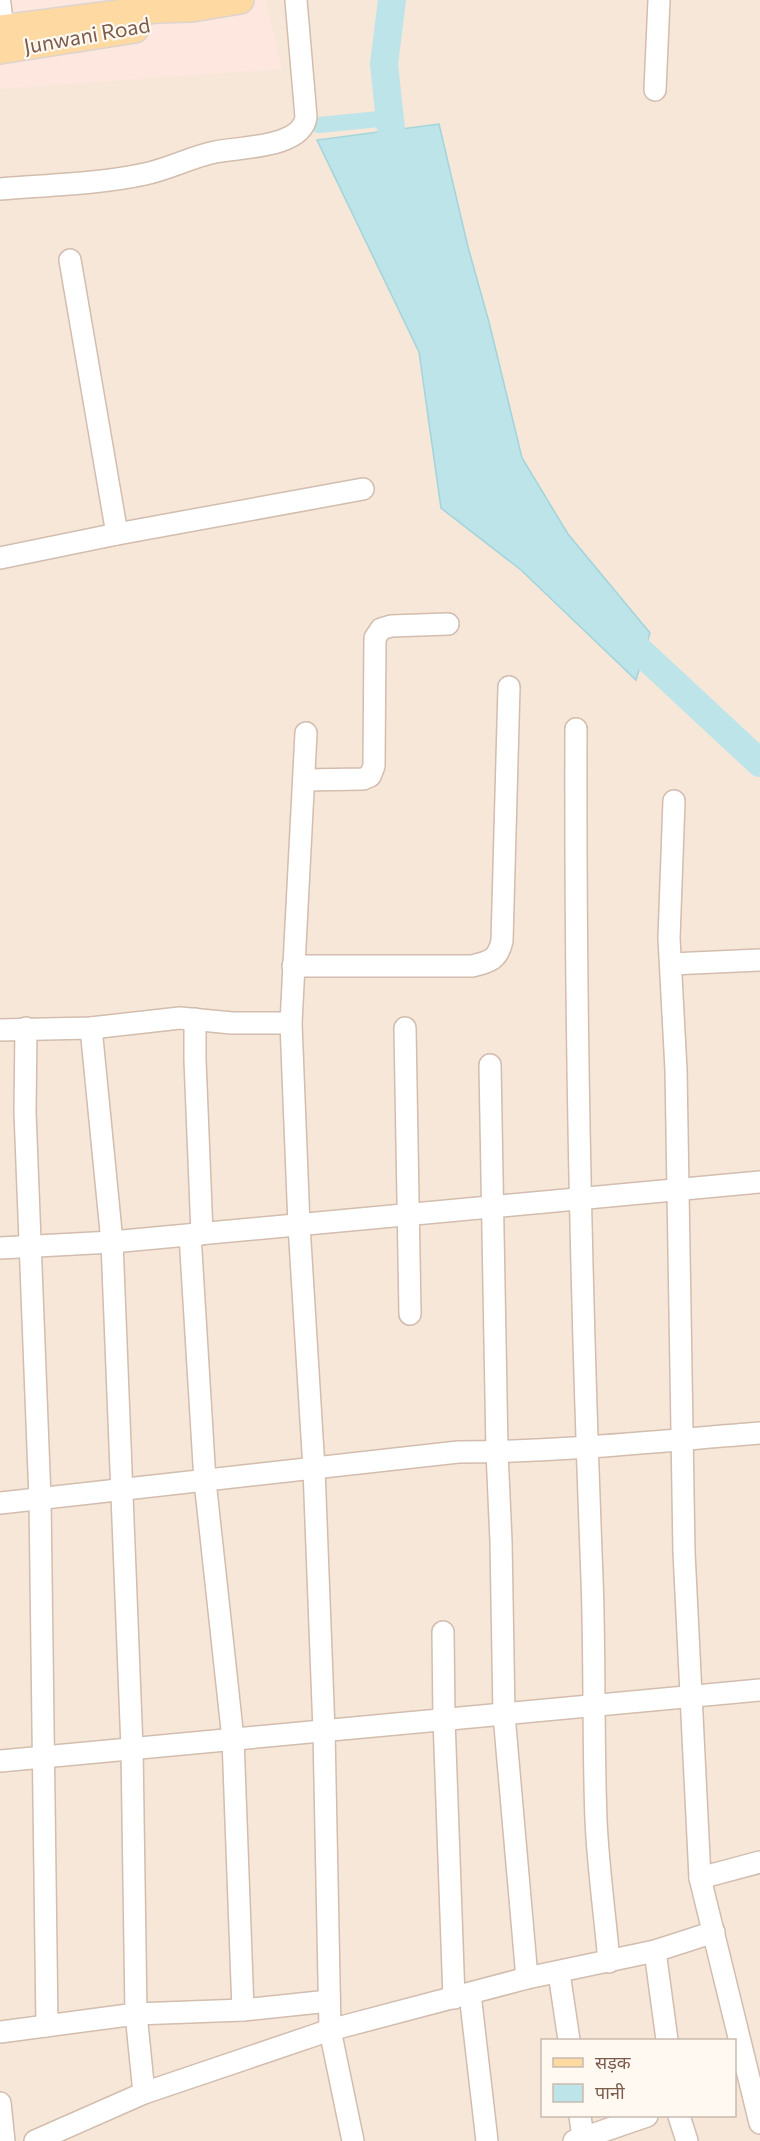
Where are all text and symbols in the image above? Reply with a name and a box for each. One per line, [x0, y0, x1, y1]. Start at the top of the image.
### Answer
street label: Junwani Road [22, 11, 152, 58]
legend [541, 2039, 736, 2117]
text: सड़क [595, 2051, 632, 2073]
text: पानी [595, 2081, 625, 2103]

